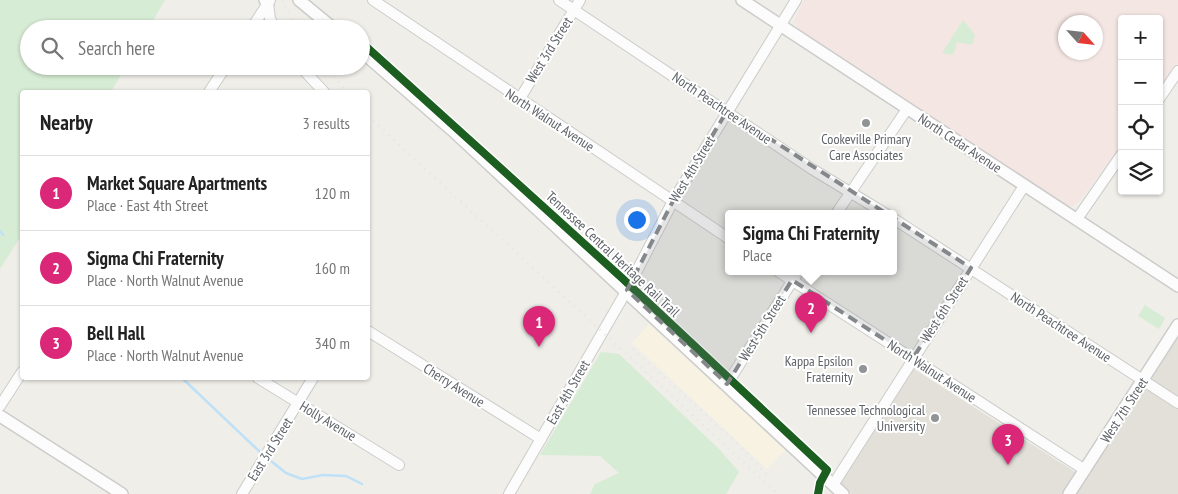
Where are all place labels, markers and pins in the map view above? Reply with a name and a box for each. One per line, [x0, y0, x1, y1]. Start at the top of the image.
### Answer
marker: Cookeville Primary Care Associates [860, 117, 872, 129]
place label: Cookeville Primary Care Associates [821, 130, 911, 164]
pin: 2 [795, 292, 827, 333]
pin: 1 [523, 306, 555, 347]
place label: Kappa Epsilon Fraternity [785, 352, 854, 386]
marker: Kappa Epsilon Fraternity [857, 363, 869, 375]
place label: Tennessee Technological University [807, 401, 926, 435]
marker: Tennessee Technological University [929, 412, 941, 424]
pin: 3 [992, 424, 1024, 465]

